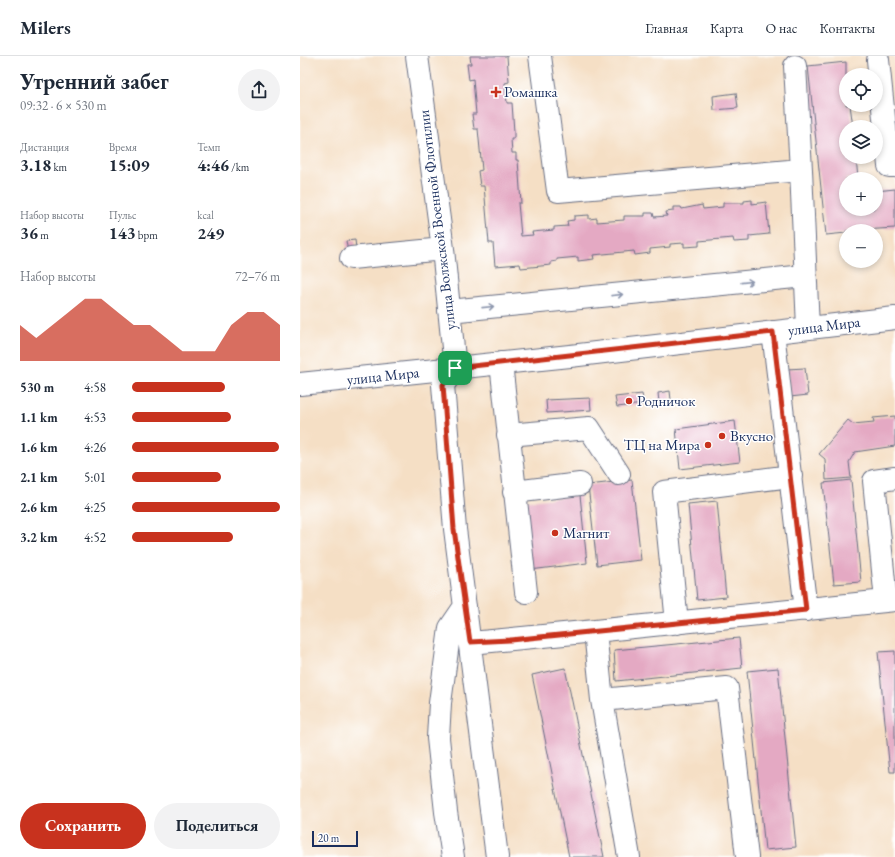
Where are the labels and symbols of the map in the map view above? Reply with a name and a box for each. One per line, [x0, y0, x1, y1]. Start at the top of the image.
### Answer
place label: Ромашка [504, 82, 557, 101]
marker: Ромашка [491, 87, 501, 97]
street label: улица Волжской Военной Флотилии [414, 109, 459, 331]
one-way arrow [740, 278, 753, 286]
one-way arrow [610, 291, 623, 298]
one-way arrow [481, 304, 494, 311]
street label: улица Мира [787, 312, 861, 339]
pin [438, 351, 472, 385]
street label: улица Мира [346, 362, 420, 389]
place label: Родничок [637, 391, 695, 410]
marker: Родничок [624, 396, 634, 406]
place label: Вкусно [730, 426, 773, 445]
marker: Вкусно [717, 431, 727, 441]
place label: ТЦ на Мира [624, 435, 700, 454]
marker: ТЦ на Мира [703, 440, 713, 450]
place label: Магнит [563, 523, 609, 542]
marker: Магнит [550, 528, 560, 538]
scale bar [312, 829, 358, 848]

